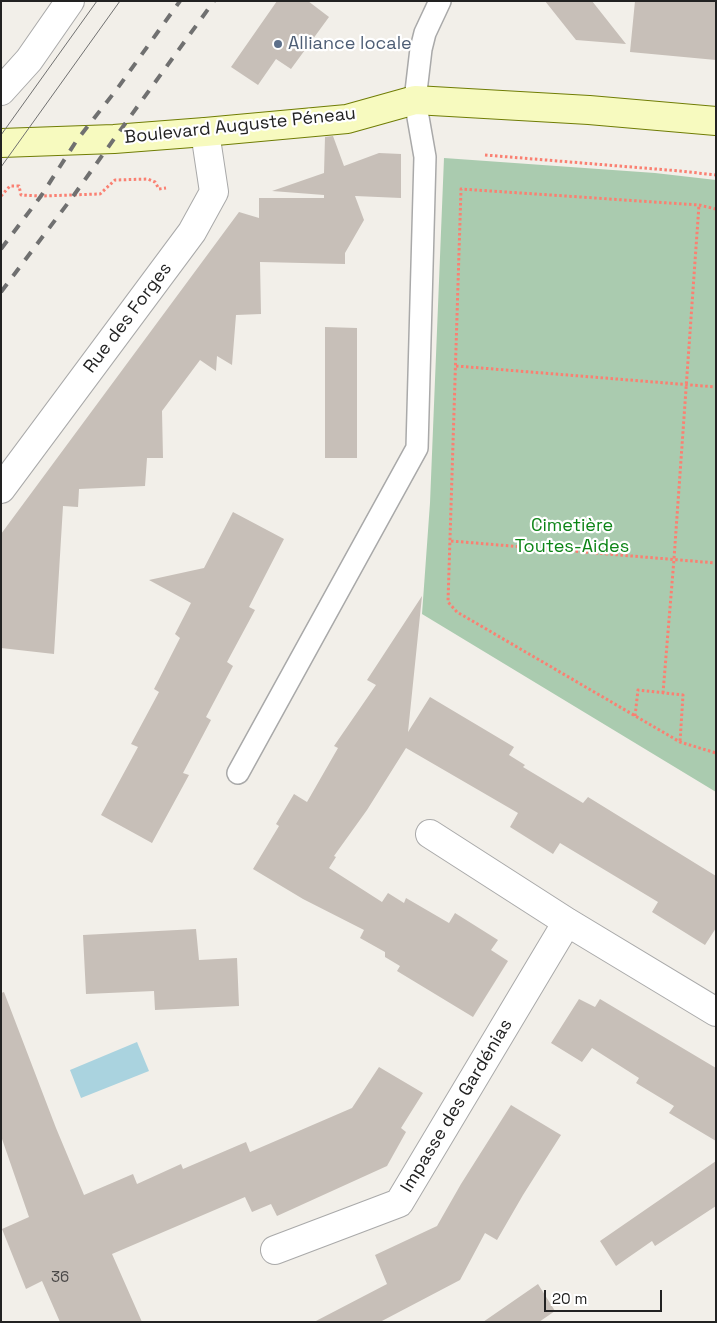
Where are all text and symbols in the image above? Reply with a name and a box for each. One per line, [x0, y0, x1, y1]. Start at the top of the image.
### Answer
place label: Alliance locale [288, 33, 412, 55]
marker: Alliance locale [272, 38, 284, 50]
street label: Boulevard Auguste Péneau [123, 103, 357, 149]
street label: Rue des Forges [79, 258, 177, 378]
park label: Cimetière Toutes-Aides [515, 515, 629, 558]
street label: Impasse des Gardénias [397, 1015, 517, 1197]
house number: 36 [51, 1269, 69, 1287]
scale bar [547, 1280, 664, 1312]
text: 20 m [552, 1289, 587, 1308]

